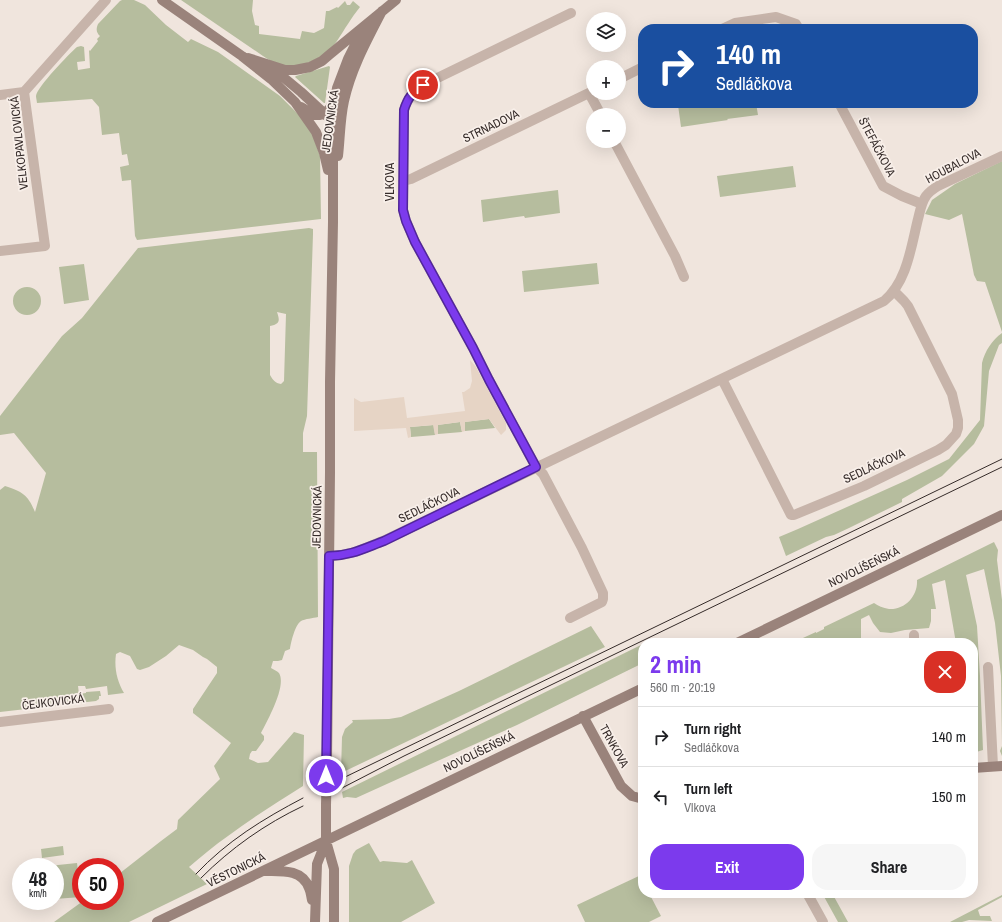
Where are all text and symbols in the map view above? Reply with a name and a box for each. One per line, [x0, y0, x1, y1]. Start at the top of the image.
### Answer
map controls [586, 12, 626, 148]
button: layers [586, 12, 626, 52]
text: 140 m [716, 35, 781, 73]
icon: right [650, 40, 702, 92]
button: + [586, 60, 626, 100]
pin [406, 68, 440, 102]
text: Sedláčkova [716, 71, 792, 96]
icon: arrive [412, 74, 434, 96]
street label: JEDOVNICKÁ [318, 88, 342, 153]
street label: VELKOPAVLOVICKÁ [6, 95, 32, 190]
street label: STRNADOVA [460, 105, 522, 146]
button: − [586, 108, 626, 148]
street label: ŠTEFÁČKOVA [855, 115, 900, 180]
street label: HOUBALOVA [923, 145, 984, 187]
street label: VLKOVA [382, 162, 398, 201]
street label: SEDLÁČKOVA [841, 445, 908, 487]
street label: SEDLÁČKOVA [396, 483, 463, 527]
street label: JEDOVNICKÁ [308, 485, 326, 549]
street label: NOVOLÍŠEŇSKÁ [826, 543, 903, 591]
text: 2 min [650, 648, 701, 680]
button: close [924, 651, 966, 693]
text: 560 m · 20:19 [650, 679, 715, 696]
street label: ČEJKOVICKÁ [21, 690, 85, 714]
text: Turn right [684, 718, 741, 739]
street label: TRNKOVA [596, 722, 633, 771]
icon: right [650, 726, 672, 748]
text: 140 m [932, 726, 966, 747]
street label: NOVOLÍŠEŇSKÁ [441, 728, 518, 776]
text: Sedláčkova [684, 739, 739, 756]
position arrow [305, 755, 347, 797]
text: Turn left [684, 778, 732, 799]
icon: left [650, 786, 672, 808]
text: 150 m [932, 786, 966, 807]
text: Vlkova [684, 799, 716, 816]
button: Exit [650, 844, 804, 890]
button: Share [812, 844, 966, 890]
street label: VĚSTONICKÁ [204, 849, 268, 891]
speed limit sign: 50 [72, 858, 124, 910]
text: 48 [29, 865, 47, 892]
text: km/h [29, 887, 47, 900]

